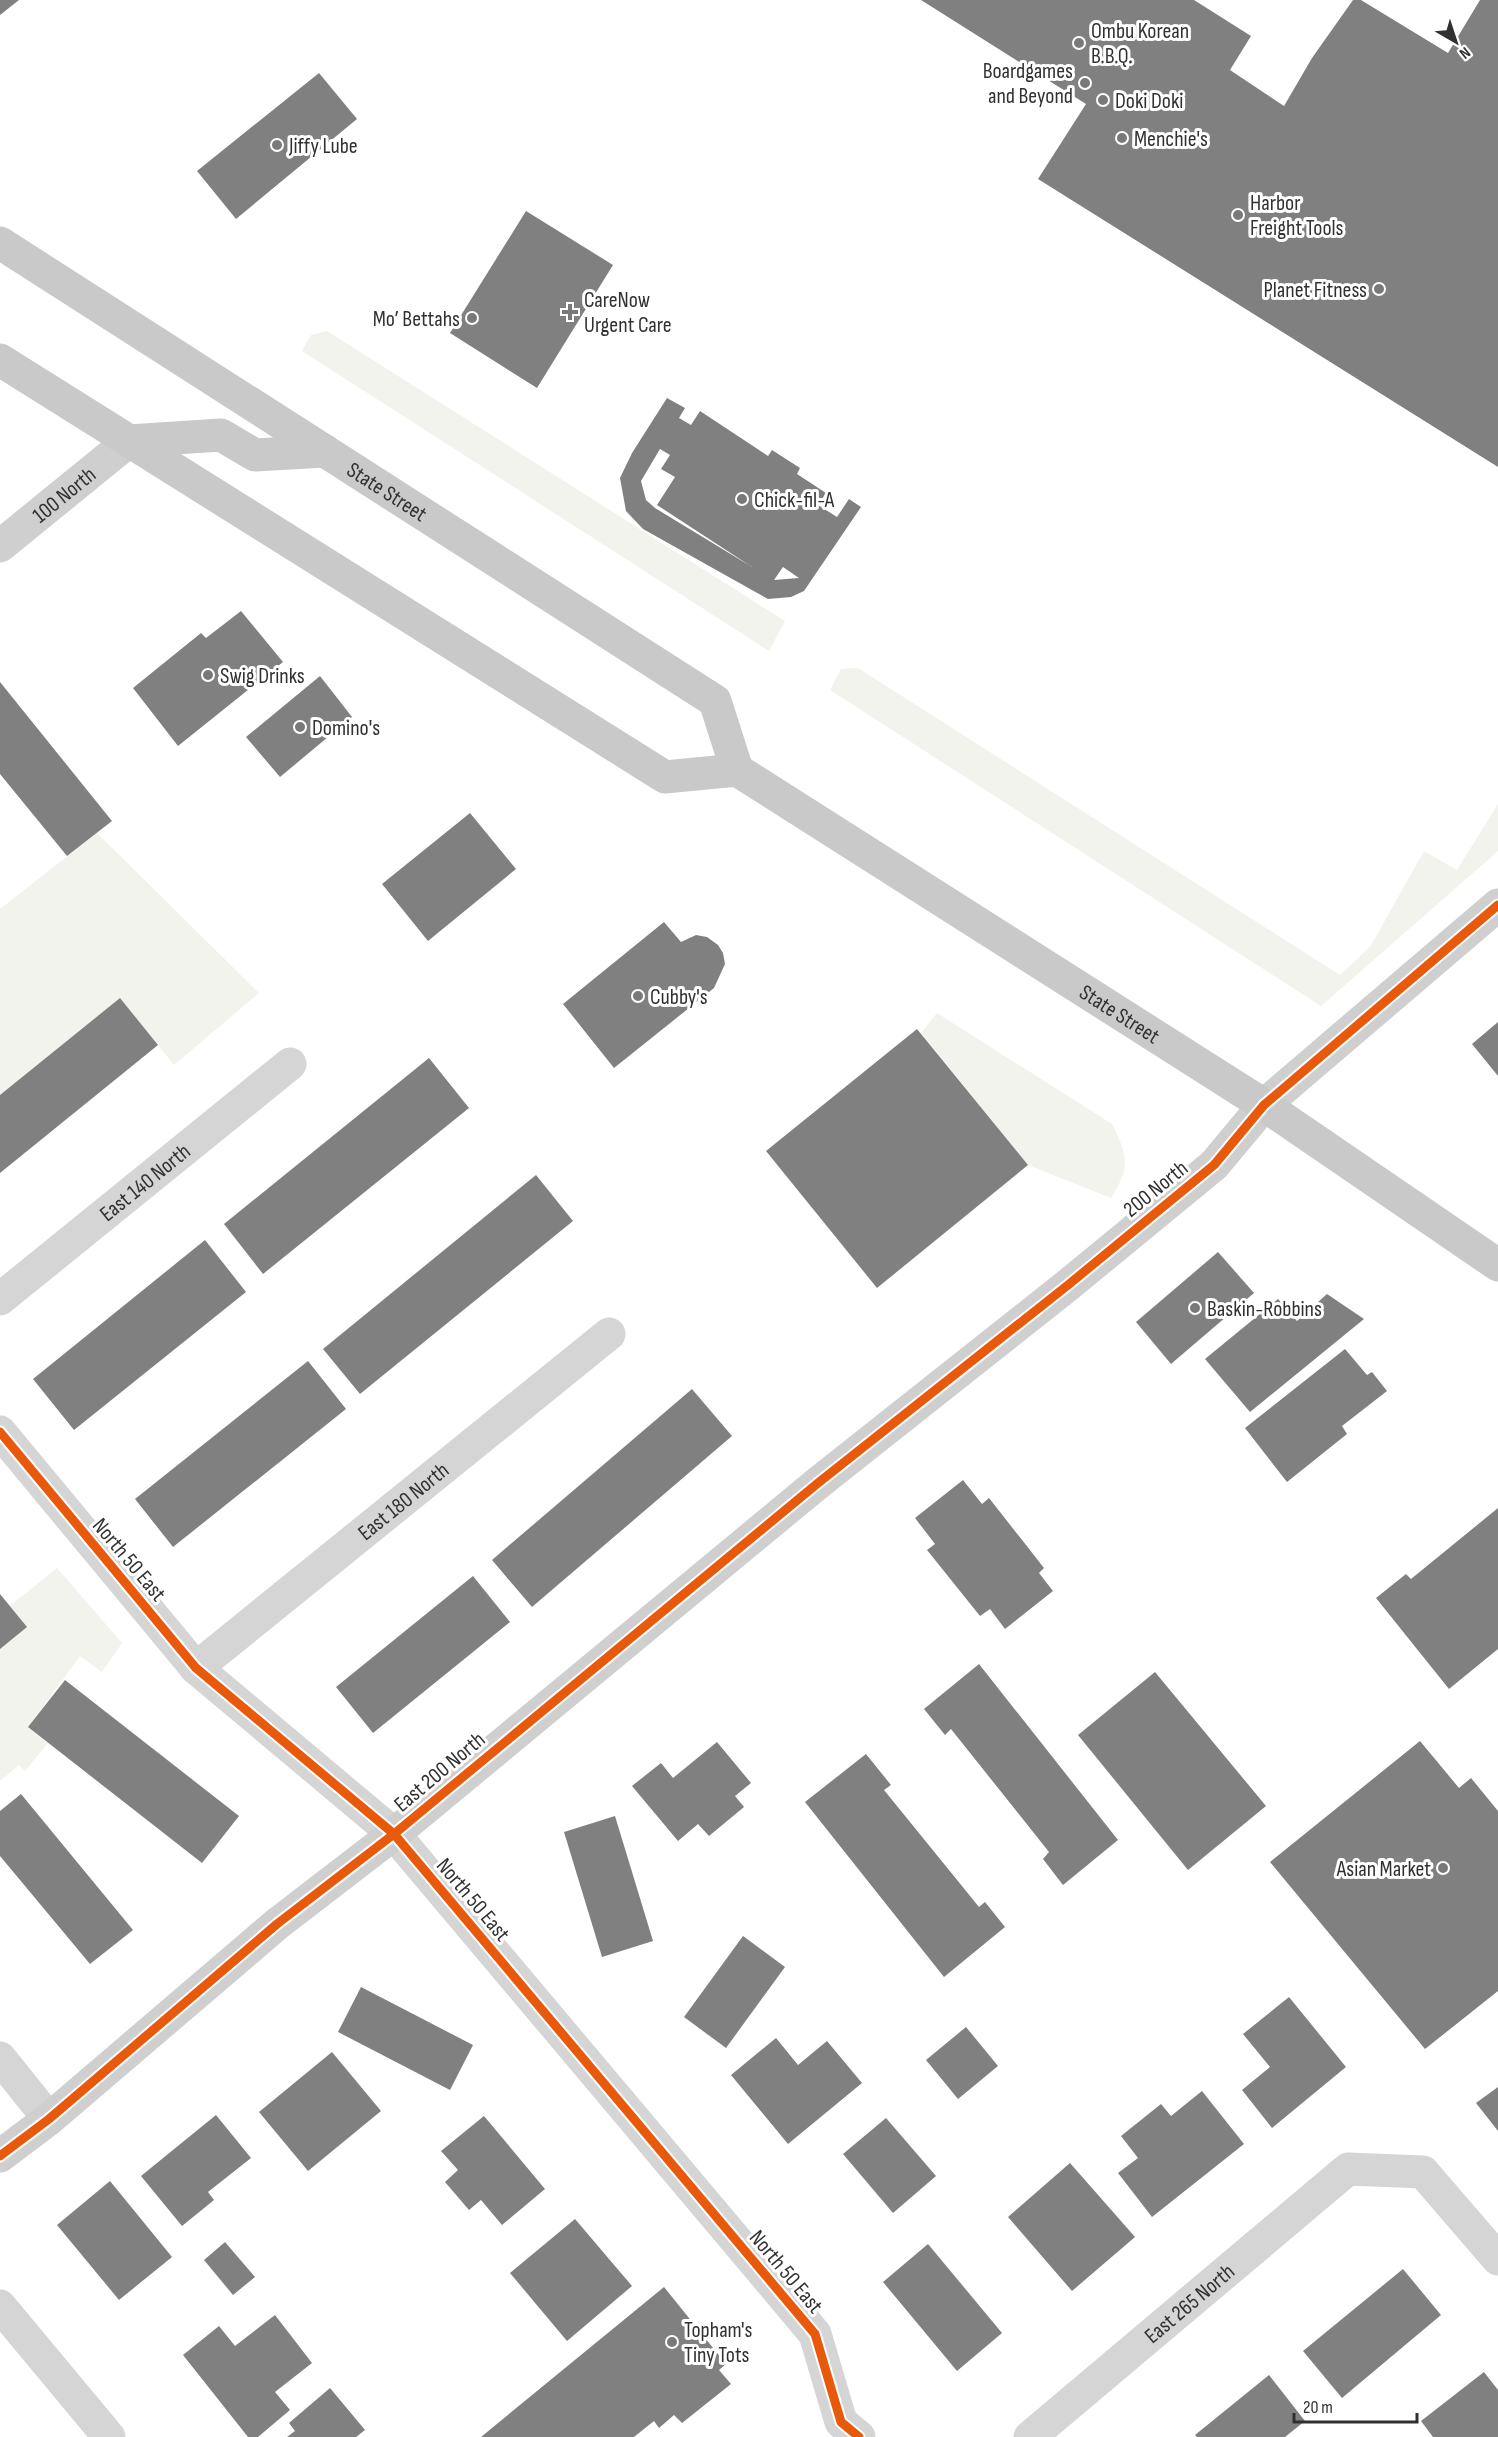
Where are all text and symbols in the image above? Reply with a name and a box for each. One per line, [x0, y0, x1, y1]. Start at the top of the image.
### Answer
north arrow [1426, 12, 1486, 72]
place label: Ombu Korean B.B.Q. [1091, 18, 1189, 70]
marker: Ombu Korean B.B.Q. [1072, 36, 1086, 50]
text: N [1455, 42, 1474, 63]
place label: Boardgames and Beyond [983, 58, 1073, 110]
marker: Boardgames and Beyond [1078, 76, 1092, 90]
place label: Doki Doki [1115, 88, 1183, 115]
marker: Doki Doki [1096, 93, 1110, 107]
place label: Menchie's [1134, 126, 1208, 153]
marker: Menchie's [1115, 131, 1129, 145]
place label: Jiffy Lube [288, 133, 358, 160]
marker: Jiffy Lube [270, 138, 284, 152]
place label: Harbor Freight Tools [1250, 190, 1344, 242]
marker: Harbor Freight Tools [1231, 208, 1245, 222]
place label: Planet Fitness [1263, 277, 1367, 304]
marker: Planet Fitness [1372, 282, 1386, 296]
place label: CareNow Urgent Care [584, 287, 672, 339]
marker: CareNow Urgent Care [561, 303, 579, 321]
place label: Mo’ Bettahs [373, 306, 460, 333]
marker: Mo’ Bettahs [465, 311, 479, 325]
street label: State Street [341, 457, 432, 528]
street label: 100 North [27, 462, 102, 529]
place label: Chick-fil-A [754, 487, 835, 514]
marker: Chick-fil-A [735, 492, 749, 506]
place label: Swig Drinks [220, 663, 305, 690]
marker: Swig Drinks [201, 668, 215, 682]
place label: Domino's [312, 715, 380, 742]
marker: Domino's [293, 720, 307, 734]
street label: State Street [1074, 979, 1165, 1050]
place label: Cubby's [650, 984, 708, 1011]
marker: Cubby's [631, 989, 645, 1003]
street label: East 140 North [95, 1138, 196, 1228]
street label: 200 North [1118, 1155, 1194, 1223]
place label: Baskin-Robbins [1207, 1296, 1322, 1323]
marker: Baskin-Robbins [1188, 1301, 1202, 1315]
street label: East 180 North [353, 1457, 455, 1547]
street label: North 50 East [86, 1513, 172, 1607]
street label: East 200 North [389, 1726, 491, 1818]
street label: North 50 East [430, 1853, 516, 1947]
place label: Asian Market [1336, 1856, 1431, 1883]
marker: Asian Market [1436, 1861, 1450, 1875]
street label: North 50 East [743, 2225, 829, 2319]
street label: East 265 North [1139, 2259, 1241, 2350]
place label: Topham's Tiny Tots [684, 2317, 752, 2369]
marker: Topham's Tiny Tots [665, 2335, 679, 2349]
scale bar [1294, 2386, 1417, 2424]
text: 20 m [1303, 2397, 1333, 2418]

